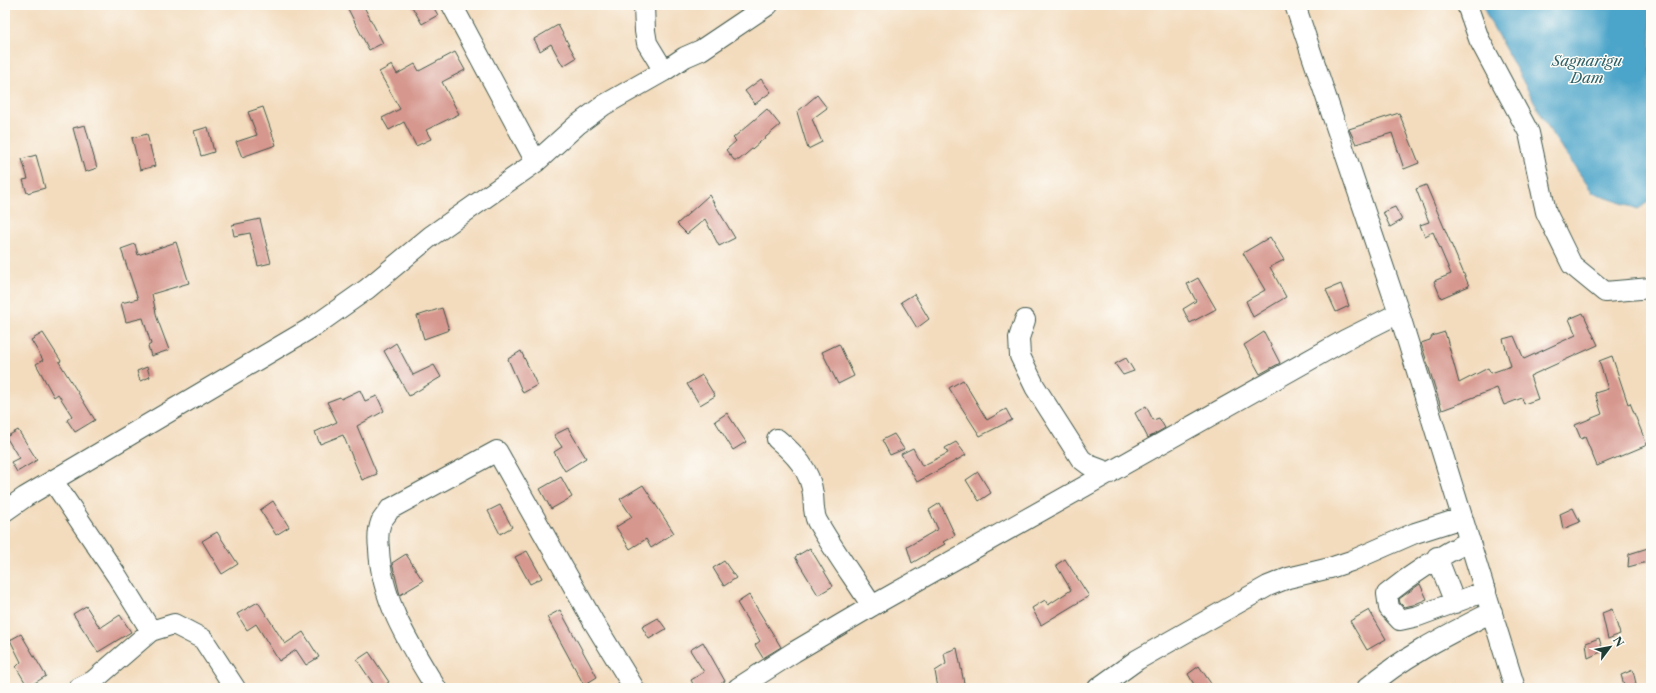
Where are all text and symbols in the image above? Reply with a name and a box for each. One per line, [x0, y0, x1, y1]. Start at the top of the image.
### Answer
water label: Sagnarigu Dam [1551, 51, 1622, 87]
north arrow [1590, 627, 1630, 667]
text: N [1610, 634, 1627, 650]

